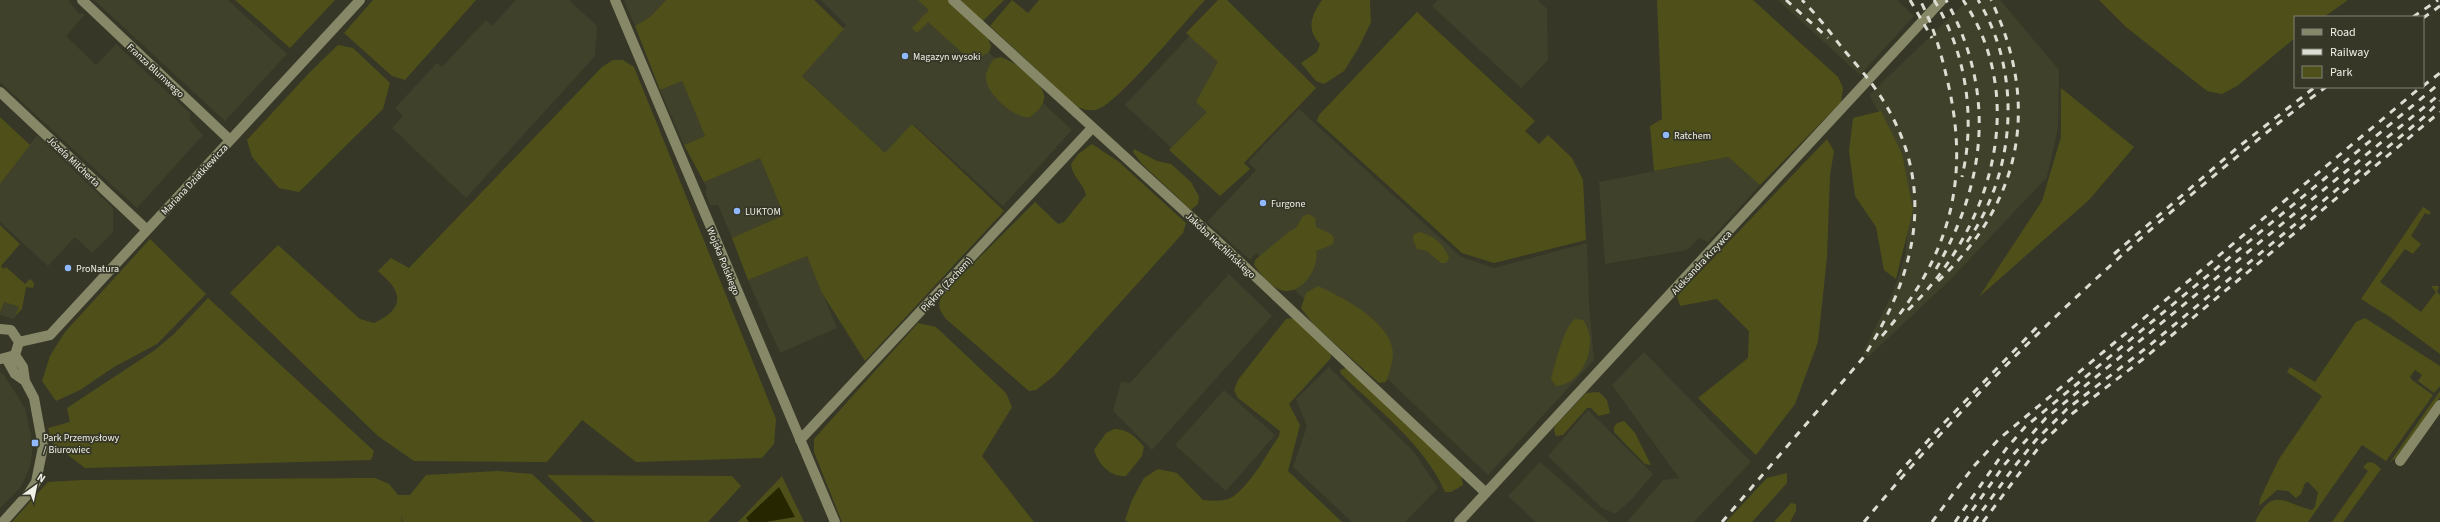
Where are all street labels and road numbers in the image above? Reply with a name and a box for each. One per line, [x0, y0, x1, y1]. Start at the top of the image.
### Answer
street label: Franza Blumwego [123, 40, 187, 101]
street label: Józefa Milcherta [44, 133, 103, 190]
street label: Mariana Dziatkiewicza [158, 141, 231, 218]
street label: Jakóba Hechlińskiego [1182, 210, 1258, 282]
street label: Wojska Polskiego [703, 225, 743, 297]
street label: Aleksandra Krzywca [1668, 227, 1735, 298]
street label: Piękna (Zachem) [918, 254, 976, 315]

